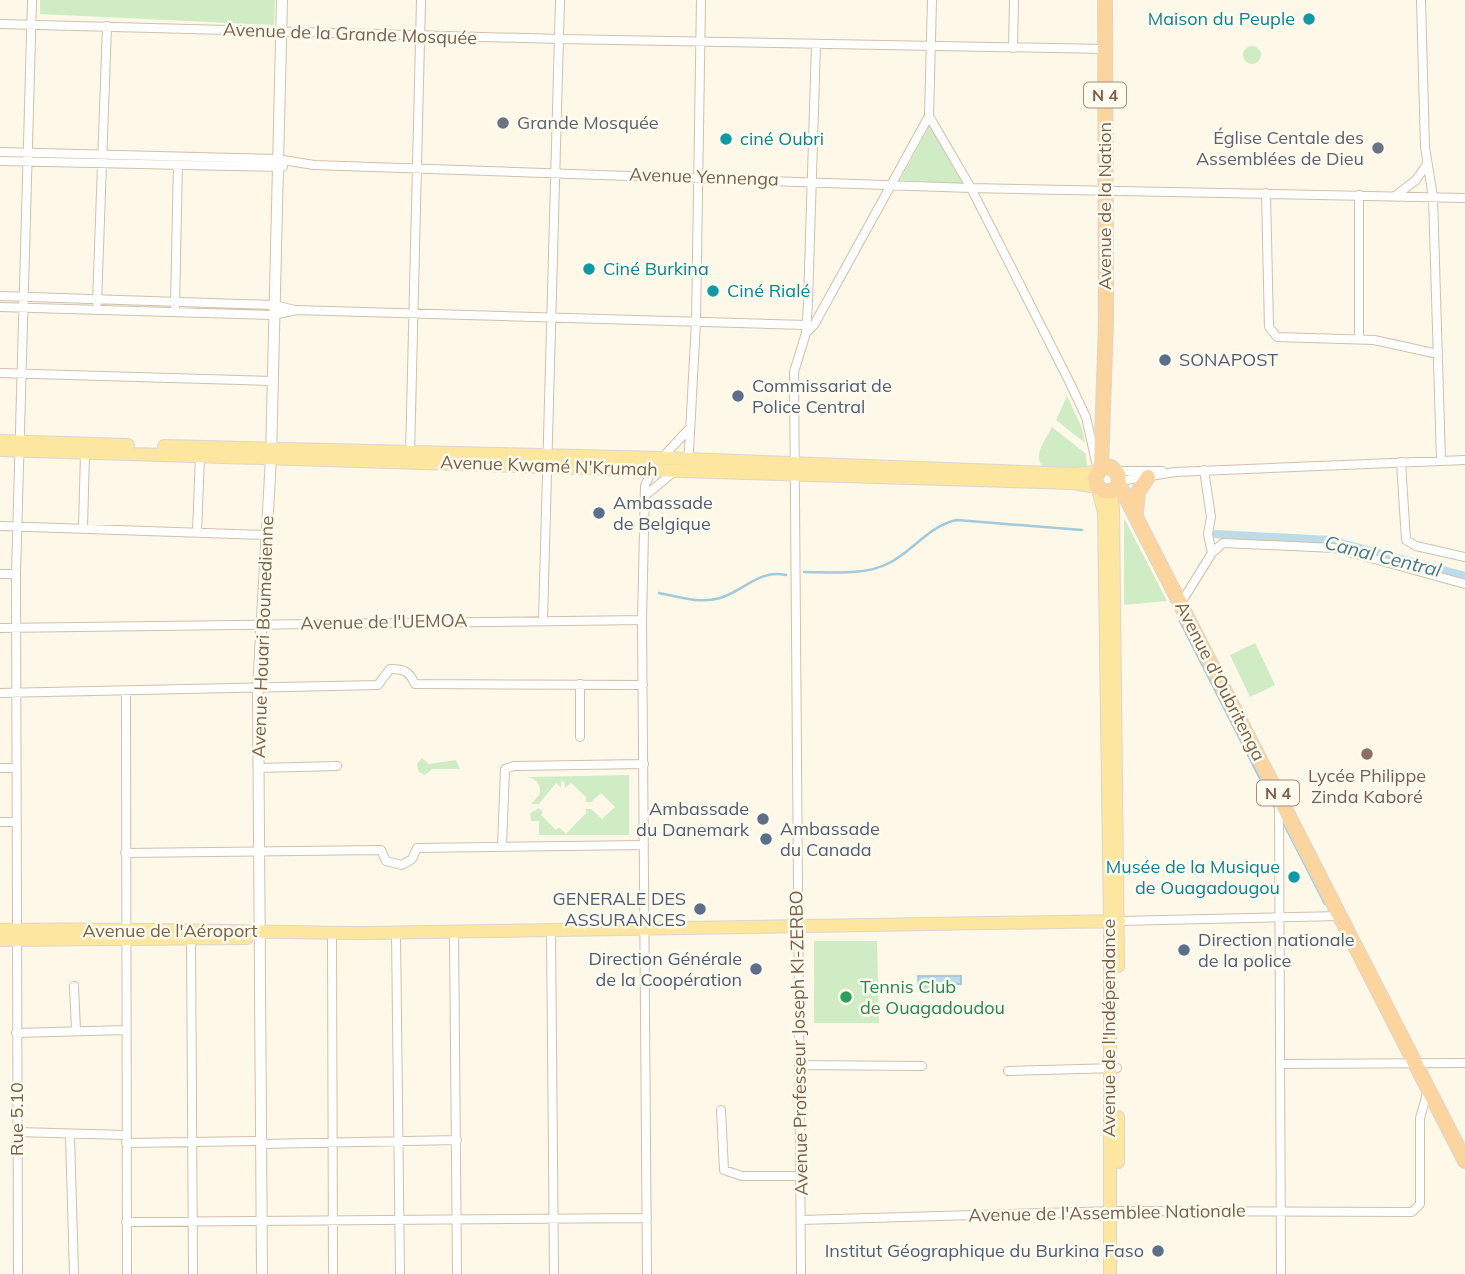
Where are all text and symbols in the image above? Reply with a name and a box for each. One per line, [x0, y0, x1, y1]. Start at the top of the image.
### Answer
place label: Maison du Peuple [1148, 7, 1295, 30]
marker: Maison du Peuple [1301, 11, 1317, 27]
street label: Avenue de la Grande Mosquée [223, 18, 477, 49]
road number: N 4 [1084, 82, 1126, 108]
place label: Grande Mosquée [517, 111, 659, 134]
marker: Grande Mosquée [495, 115, 511, 131]
street label: Avenue de la Nation [1093, 122, 1116, 290]
place label: Église Centale des Assemblées de Dieu [1196, 126, 1364, 170]
place label: ciné Oubri [740, 127, 824, 150]
marker: ciné Oubri [718, 131, 734, 147]
marker: Église Centale des Assemblées de Dieu [1370, 140, 1386, 156]
street label: Avenue Yennenga [629, 162, 779, 191]
place label: Ciné Burkina [603, 257, 709, 280]
marker: Ciné Burkina [581, 261, 597, 277]
place label: Ciné Rialé [727, 279, 810, 302]
marker: Ciné Rialé [705, 283, 721, 299]
place label: SONAPOST [1179, 348, 1278, 371]
marker: SONAPOST [1157, 352, 1173, 368]
place label: Commissariat de Police Central [752, 374, 892, 418]
marker: Commissariat de Police Central [730, 388, 746, 404]
street label: Avenue Kwamé N'Krumah [440, 450, 658, 481]
place label: Ambassade de Belgique [613, 491, 713, 535]
marker: Ambassade de Belgique [591, 505, 607, 521]
street label: Avenue Houari Boumedienne [247, 515, 278, 759]
water label: Canal Central [1322, 530, 1444, 582]
street label: Avenue d'Oubritenga [1170, 597, 1271, 765]
street label: Avenue de l'UEMOA [300, 609, 468, 634]
marker: Lycée Philippe Zinda Kaboré [1359, 746, 1375, 762]
place label: Lycée Philippe Zinda Kaboré [1308, 764, 1426, 808]
road number: N 4 [1257, 780, 1299, 806]
place label: Ambassade du Danemark [636, 797, 750, 841]
marker: Ambassade du Danemark [755, 811, 771, 827]
place label: Ambassade du Canada [780, 817, 880, 861]
marker: Ambassade du Canada [758, 831, 774, 847]
place label: Musée de la Musique de Ouagadougou [1106, 855, 1280, 899]
marker: Musée de la Musique de Ouagadougou [1286, 869, 1302, 885]
place label: GENERALE DES ASSURANCES [553, 887, 686, 931]
street label: Avenue Professeur Joseph KI-ZERBO [784, 890, 813, 1196]
marker: GENERALE DES ASSURANCES [692, 901, 708, 917]
street label: Avenue de l'Aéroport [83, 919, 257, 942]
street label: Avenue de l'Indépendance [1097, 919, 1120, 1137]
place label: Direction nationale de la police [1198, 928, 1355, 972]
marker: Direction nationale de la police [1176, 942, 1192, 958]
place label: Direction Générale de la Coopération [588, 947, 742, 991]
marker: Direction Générale de la Coopération [748, 961, 764, 977]
place label: Tennis Club de Ouagadoudou [860, 975, 1005, 1019]
marker: Tennis Club de Ouagadoudou [838, 989, 854, 1005]
street label: Rue 5.10 [5, 1082, 28, 1156]
street label: Avenue de l'Assemblee Nationale [968, 1199, 1246, 1226]
place label: Institut Géographique du Burkina Faso [825, 1239, 1144, 1262]
marker: Institut Géographique du Burkina Faso [1150, 1243, 1166, 1259]

